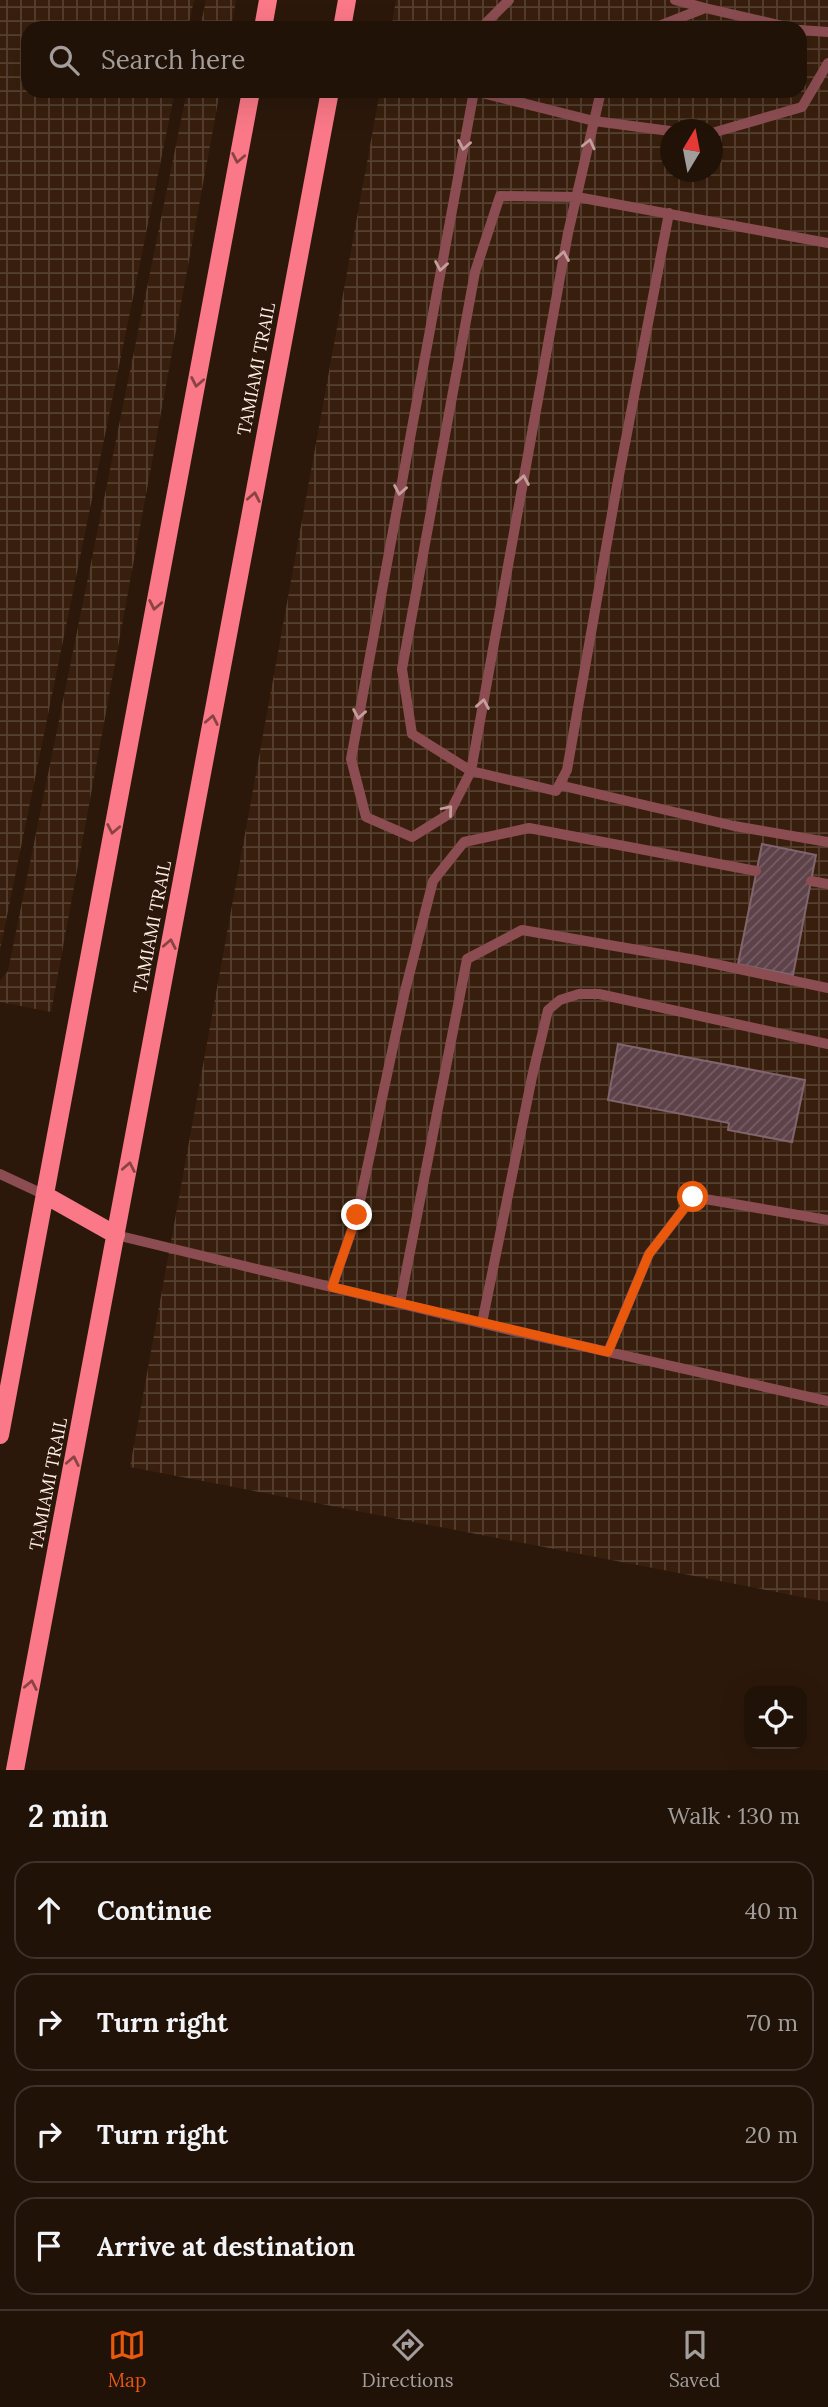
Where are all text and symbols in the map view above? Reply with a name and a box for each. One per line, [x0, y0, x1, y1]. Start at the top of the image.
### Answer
search box [21, 21, 807, 98]
icon: search [45, 41, 83, 79]
text: Search here [101, 43, 245, 76]
north arrow [660, 119, 723, 182]
one-way arrow [581, 138, 595, 150]
one-way arrow [457, 139, 472, 151]
one-way arrow [232, 152, 247, 164]
one-way arrow [555, 250, 570, 262]
one-way arrow [435, 260, 450, 272]
street label: TAMIAMI TRAIL [232, 300, 280, 437]
one-way arrow [190, 376, 205, 388]
one-way arrow [515, 474, 530, 486]
one-way arrow [393, 484, 408, 496]
one-way arrow [246, 491, 261, 503]
one-way arrow [148, 599, 163, 611]
one-way arrow [475, 698, 490, 710]
one-way arrow [352, 708, 367, 720]
one-way arrow [204, 714, 219, 726]
one-way arrow [440, 805, 453, 818]
one-way arrow [106, 823, 121, 835]
street label: TAMIAMI TRAIL [128, 858, 176, 995]
one-way arrow [162, 938, 177, 950]
one-way arrow [120, 1162, 135, 1174]
route start [677, 1181, 708, 1212]
route end [341, 1199, 372, 1230]
street label: TAMIAMI TRAIL [24, 1415, 72, 1552]
one-way arrow [65, 1455, 80, 1467]
one-way arrow [23, 1679, 38, 1691]
map controls [744, 1686, 807, 1749]
button: locate [744, 1686, 807, 1749]
text: 2 min [28, 1797, 108, 1835]
text: Walk · 130 m [668, 1801, 800, 1830]
icon: ahead [30, 1891, 68, 1929]
text: Continue [97, 1894, 212, 1927]
text: 40 m [745, 1896, 798, 1925]
icon: right [30, 2003, 68, 2041]
text: Turn right [97, 2006, 228, 2039]
text: 70 m [747, 2008, 798, 2037]
icon: right [30, 2115, 68, 2153]
text: Turn right [97, 2118, 228, 2151]
text: 20 m [745, 2120, 798, 2149]
icon: arrive [30, 2227, 68, 2265]
text: Arrive at destination [97, 2230, 355, 2263]
tab: Map [108, 2326, 146, 2392]
tab: Directions [362, 2326, 454, 2392]
tab: Saved [669, 2326, 720, 2392]

